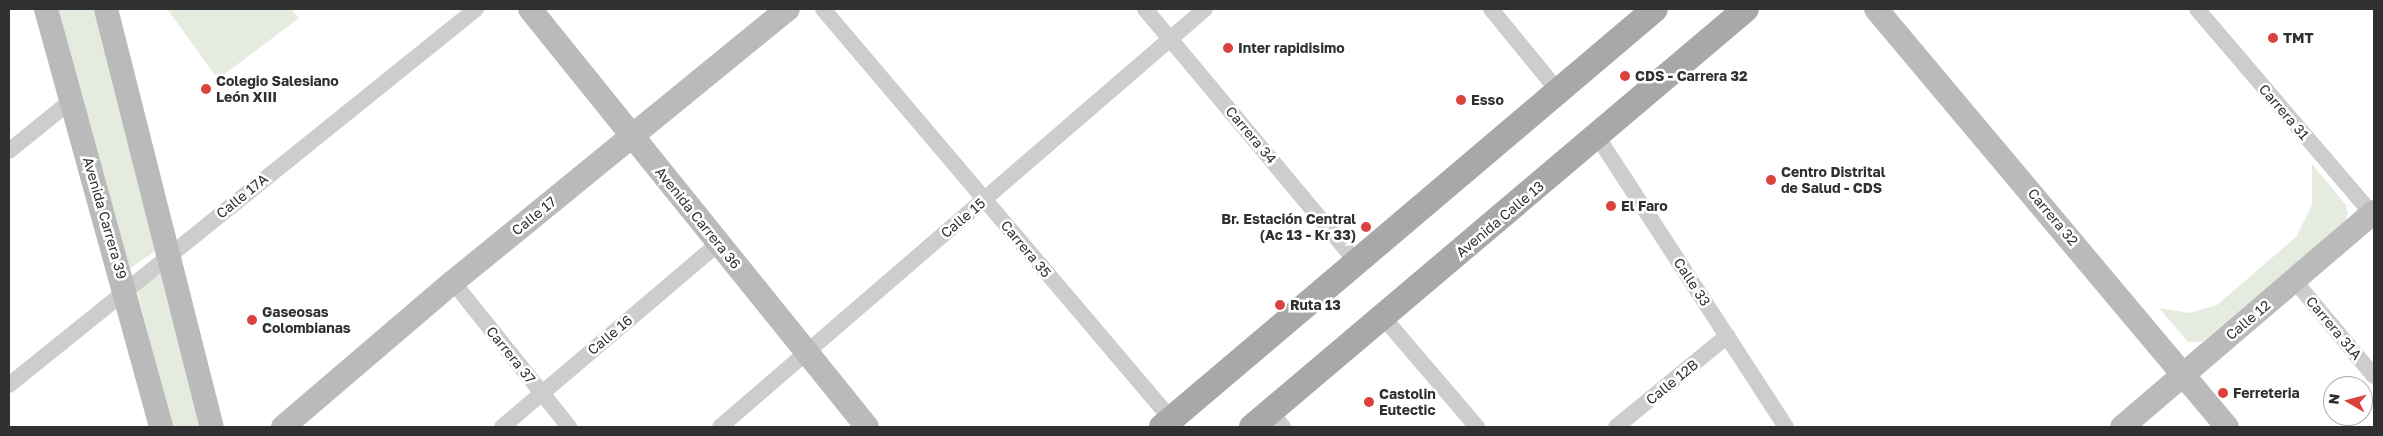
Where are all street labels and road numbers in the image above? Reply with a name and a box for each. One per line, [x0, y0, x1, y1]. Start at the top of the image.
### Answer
street label: Carrera 31 [2255, 81, 2313, 143]
street label: Carrera 34 [1222, 103, 1280, 167]
street label: Avenida Carrera 39 [80, 155, 130, 281]
street label: Avenida Carrera 36 [652, 164, 744, 272]
street label: Calle 17A [213, 170, 271, 222]
street label: Avenida Calle 13 [1453, 177, 1547, 261]
street label: Carrera 32 [2024, 185, 2082, 249]
street label: Calle 17 [508, 193, 560, 239]
street label: Calle 15 [937, 195, 989, 241]
street label: Carrera 35 [997, 217, 1055, 281]
street label: Calle 33 [1670, 255, 1714, 309]
street label: Carrera 31A [2303, 293, 2365, 363]
street label: Calle 12 [2222, 297, 2274, 343]
street label: Calle 16 [584, 311, 636, 359]
street label: Carrera 37 [483, 323, 539, 387]
street label: Calle 12B [1643, 356, 1701, 408]

